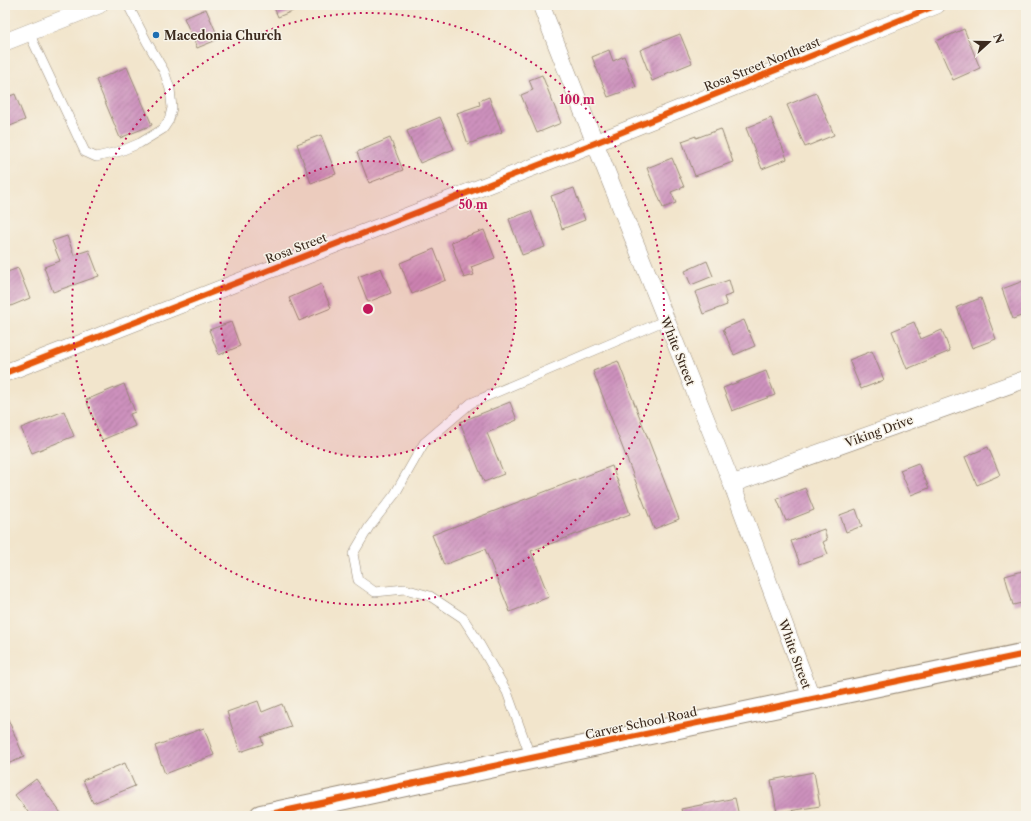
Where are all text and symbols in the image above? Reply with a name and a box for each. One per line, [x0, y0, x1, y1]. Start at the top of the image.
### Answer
north arrow [969, 22, 1009, 62]
place label: Macedonia Church [164, 28, 282, 43]
marker: Macedonia Church [151, 30, 161, 40]
text: N [990, 31, 1007, 46]
street label: Rosa Street Northeast [702, 34, 823, 94]
text: 100 m [559, 92, 595, 107]
text: 50 m [458, 197, 488, 212]
street label: Rosa Street [263, 229, 330, 267]
centre of rings [361, 302, 375, 316]
street label: White Street [657, 314, 699, 388]
street label: Viking Drive [842, 412, 915, 451]
street label: White Street [775, 616, 815, 691]
street label: Carver School Road [584, 704, 699, 742]

